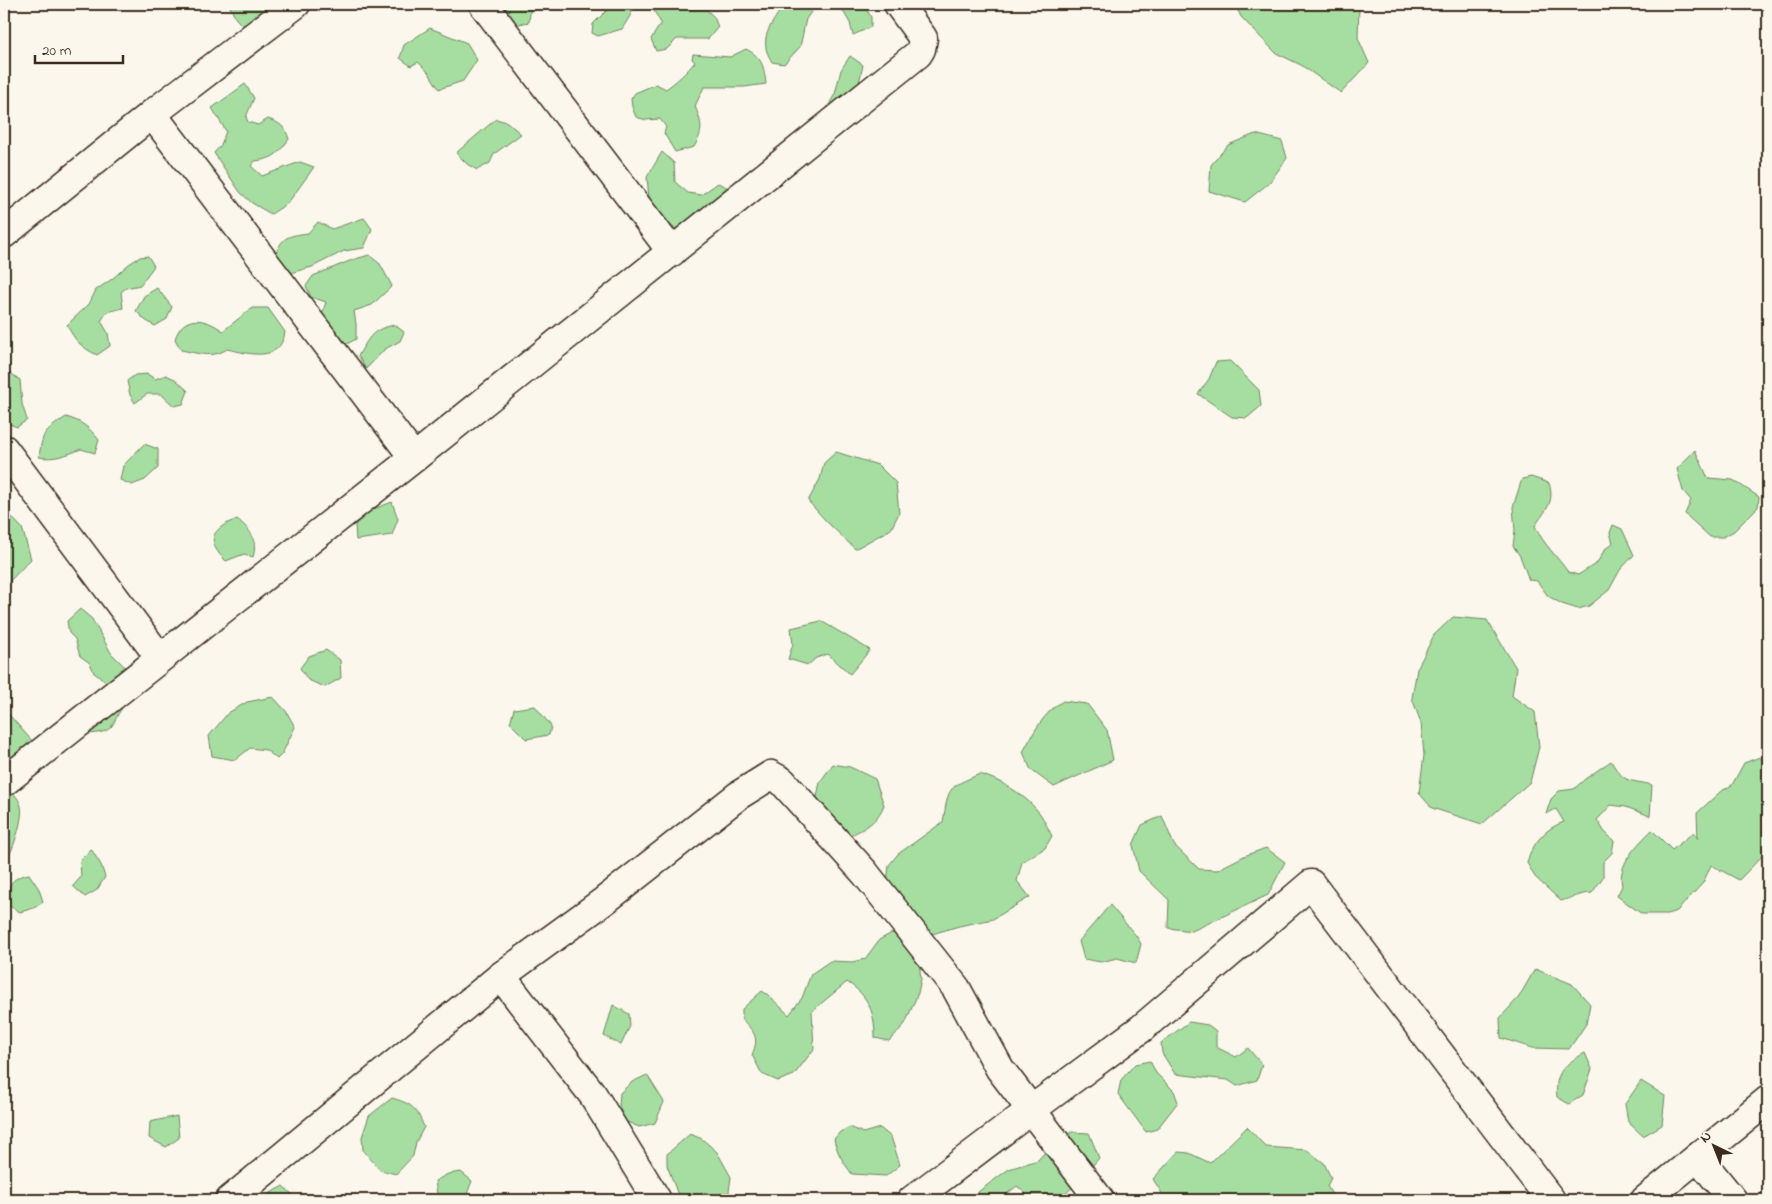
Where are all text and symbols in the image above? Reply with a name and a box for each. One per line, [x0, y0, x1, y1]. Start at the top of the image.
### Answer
scale bar [35, 32, 122, 64]
text: 20 m [42, 40, 72, 62]
north arrow [1690, 1122, 1740, 1172]
text: N [1696, 1127, 1717, 1148]

